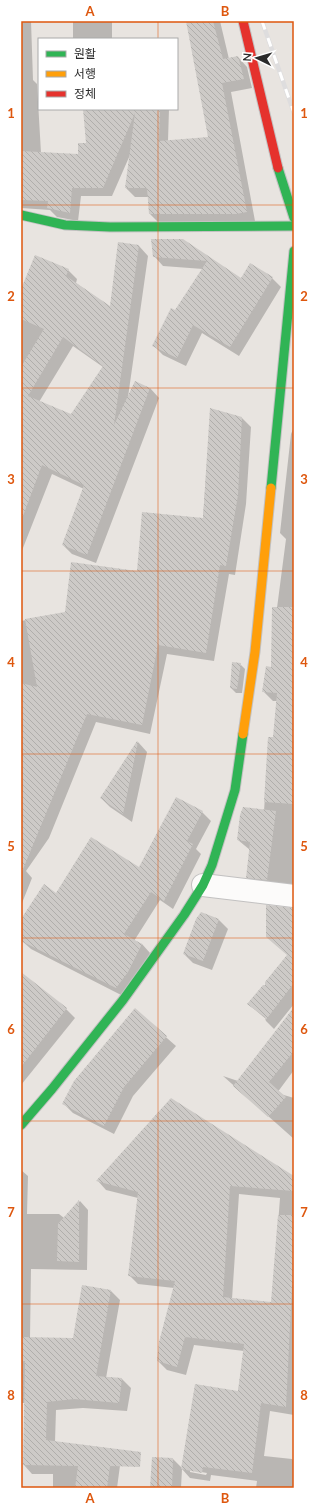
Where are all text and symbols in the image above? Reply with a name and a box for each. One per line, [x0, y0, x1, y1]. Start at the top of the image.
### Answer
text: A [84, 3, 95, 19]
text: B [221, 3, 230, 19]
legend [38, 38, 178, 110]
north arrow [237, 38, 277, 78]
text: 원활 [74, 46, 96, 61]
text: N [240, 52, 253, 62]
text: 서행 [74, 66, 96, 81]
text: 정체 [74, 86, 96, 101]
text: 1 [7, 105, 15, 121]
text: 1 [300, 105, 308, 121]
text: 2 [7, 288, 15, 304]
text: 2 [300, 288, 308, 304]
text: 3 [7, 471, 15, 487]
text: 3 [300, 471, 308, 487]
text: 4 [7, 654, 15, 670]
text: 4 [300, 654, 308, 670]
text: 5 [7, 838, 15, 854]
text: 5 [300, 838, 308, 854]
text: 6 [7, 1021, 15, 1037]
text: 6 [300, 1021, 308, 1037]
text: 7 [7, 1204, 15, 1220]
text: 7 [300, 1204, 308, 1220]
text: 8 [7, 1387, 15, 1403]
text: 8 [300, 1387, 308, 1403]
text: A [84, 1490, 95, 1506]
text: B [221, 1490, 230, 1506]

